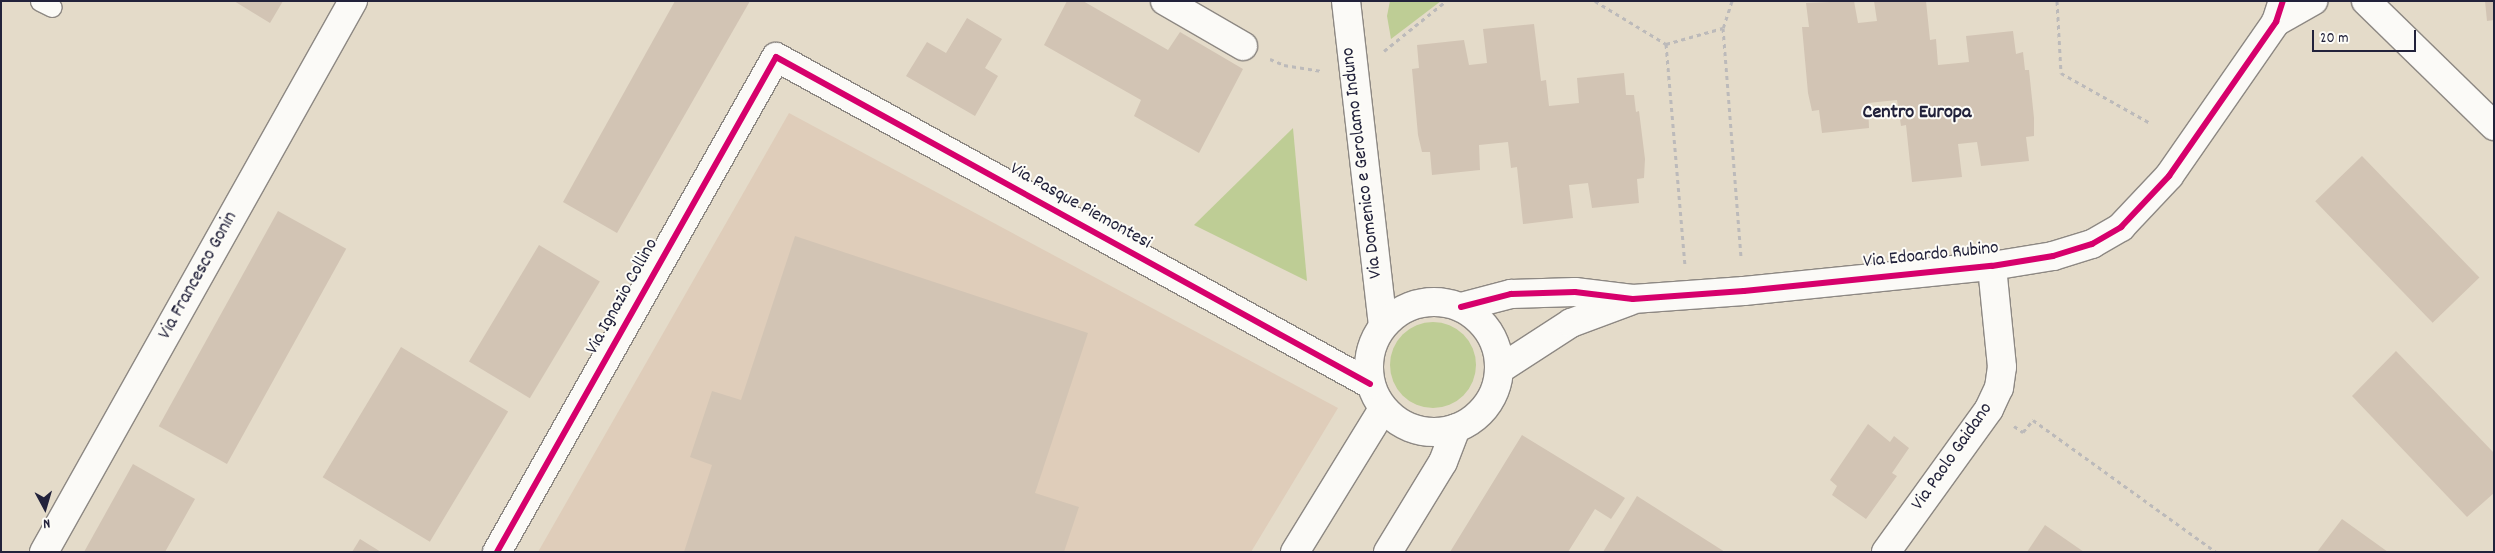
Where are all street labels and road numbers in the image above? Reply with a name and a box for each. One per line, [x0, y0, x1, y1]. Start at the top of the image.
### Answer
street label: Via Domenico e Gerolamo Induno [1338, 46, 1388, 280]
street label: Via Pasque Piemontesi [1005, 159, 1155, 255]
street label: Via Francesco Gonin [154, 208, 244, 344]
street label: Via Ignazio Collino [582, 235, 664, 359]
street label: Via Edoardo Rubino [1862, 238, 2000, 274]
street label: Via Paolo Gaidano [1907, 399, 1999, 515]

